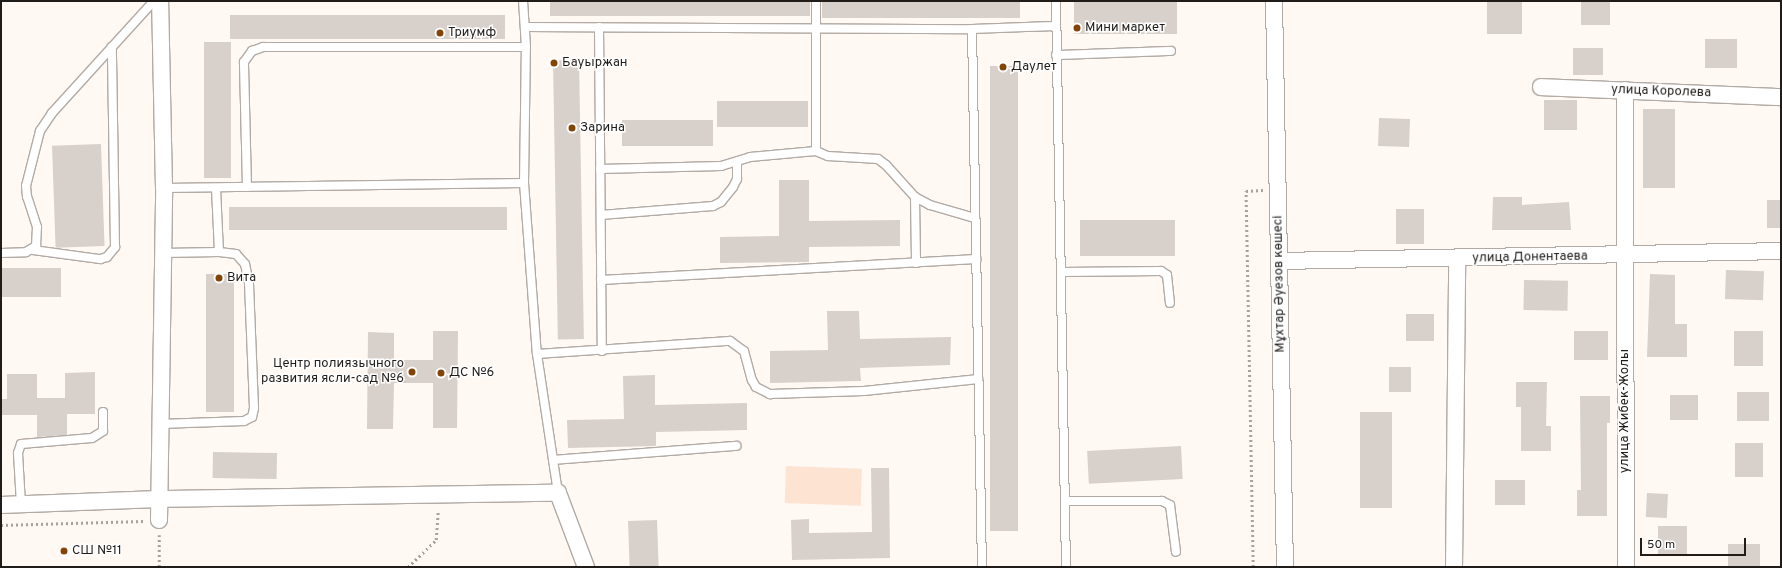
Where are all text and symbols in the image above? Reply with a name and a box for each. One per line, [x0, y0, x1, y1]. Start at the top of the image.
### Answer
place label: Мини маркет [1085, 20, 1165, 36]
marker: Мини маркет [1072, 23, 1082, 33]
place label: Триумф [448, 25, 496, 41]
marker: Триумф [435, 28, 445, 38]
place label: Бауыржан [562, 55, 628, 71]
marker: Бауыржан [549, 58, 559, 68]
place label: Даулет [1011, 59, 1057, 75]
marker: Даулет [998, 62, 1008, 72]
street label: улица Королева [1611, 82, 1711, 102]
place label: Зарина [580, 120, 625, 136]
marker: Зарина [567, 123, 577, 133]
street label: Мұхтар Әуезов көшесі [1271, 215, 1289, 353]
street label: улица Донентаева [1472, 249, 1588, 267]
place label: Вита [227, 270, 256, 286]
marker: Вита [214, 273, 224, 283]
street label: улица Жибек-Жолы [1617, 349, 1633, 473]
place label: Центр полиязычного развития ясли-сад №6 [261, 357, 404, 388]
place label: ДС №6 [449, 365, 494, 381]
marker: Центр полиязычного развития ясли-сад №6 [407, 367, 417, 377]
marker: ДС №6 [436, 368, 446, 378]
scale bar [1642, 530, 1748, 556]
text: 50 m [1647, 537, 1675, 553]
place label: СШ №11 [72, 543, 122, 559]
marker: СШ №11 [59, 546, 69, 556]

